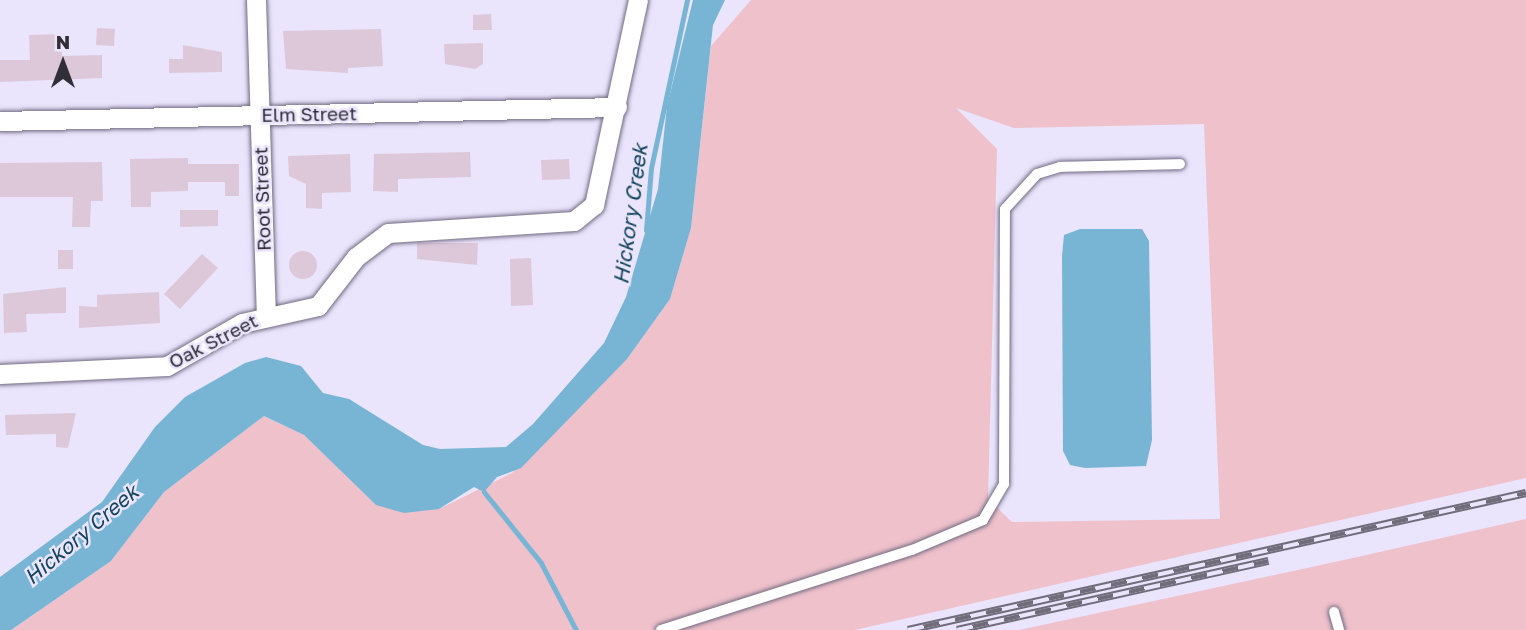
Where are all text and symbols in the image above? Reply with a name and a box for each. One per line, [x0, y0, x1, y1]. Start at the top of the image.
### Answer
north arrow [28, 28, 98, 98]
text: N [56, 30, 70, 53]
street label: Elm Street [261, 102, 357, 126]
water label: Hickory Creek [608, 142, 652, 286]
street label: Root Street [249, 147, 275, 251]
street label: Oak Street [165, 309, 261, 373]
water label: Hickory Creek [19, 479, 143, 589]

